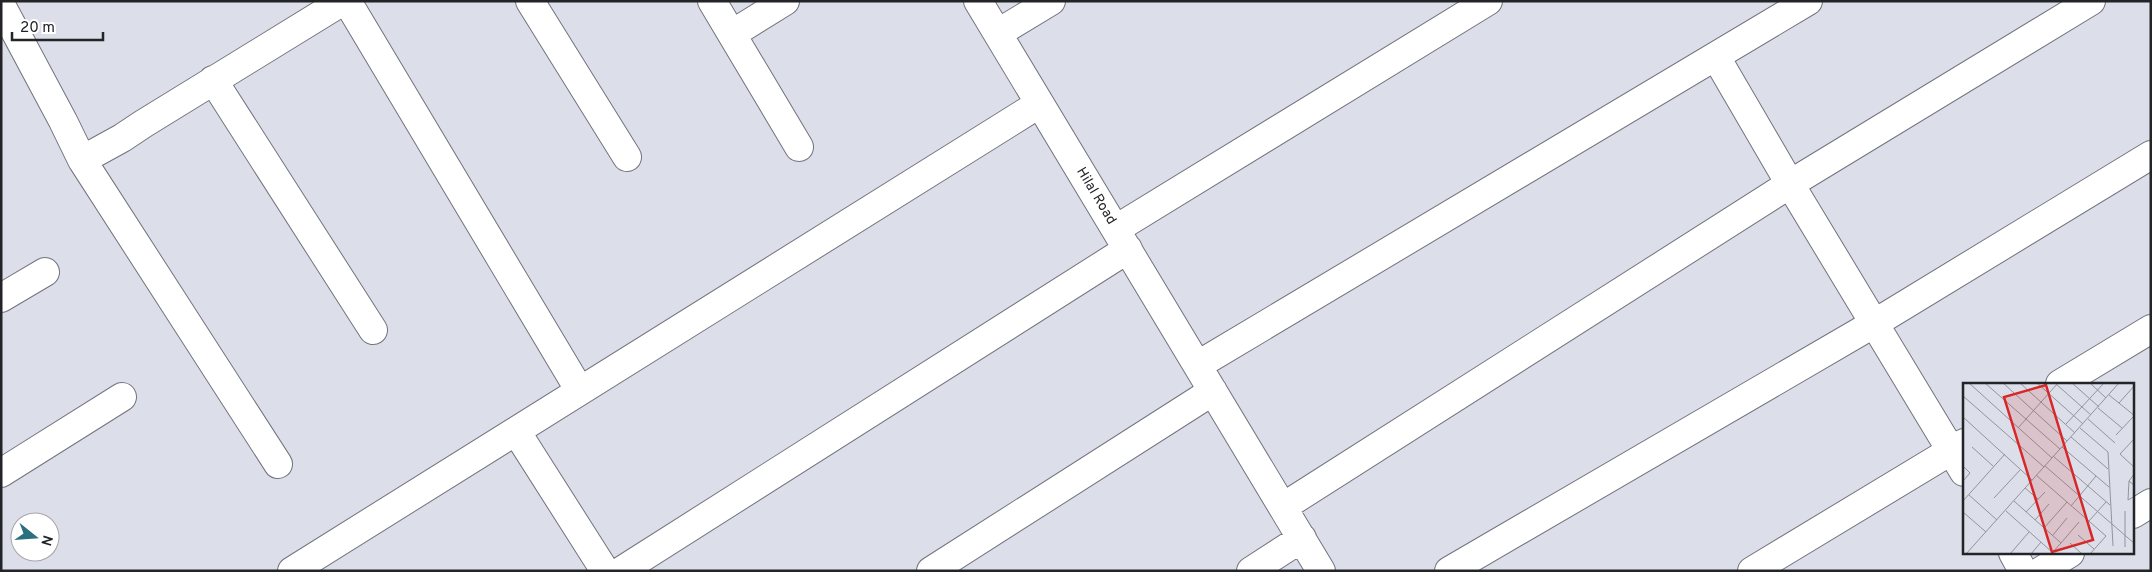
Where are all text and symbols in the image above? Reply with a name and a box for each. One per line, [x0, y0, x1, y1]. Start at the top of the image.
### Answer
scale bar [12, 10, 104, 42]
text: 20 m [20, 19, 55, 38]
street label: Hilal Road [1072, 164, 1120, 228]
inset map [1963, 383, 2134, 554]
north arrow [10, 512, 60, 562]
text: N [36, 533, 56, 548]

